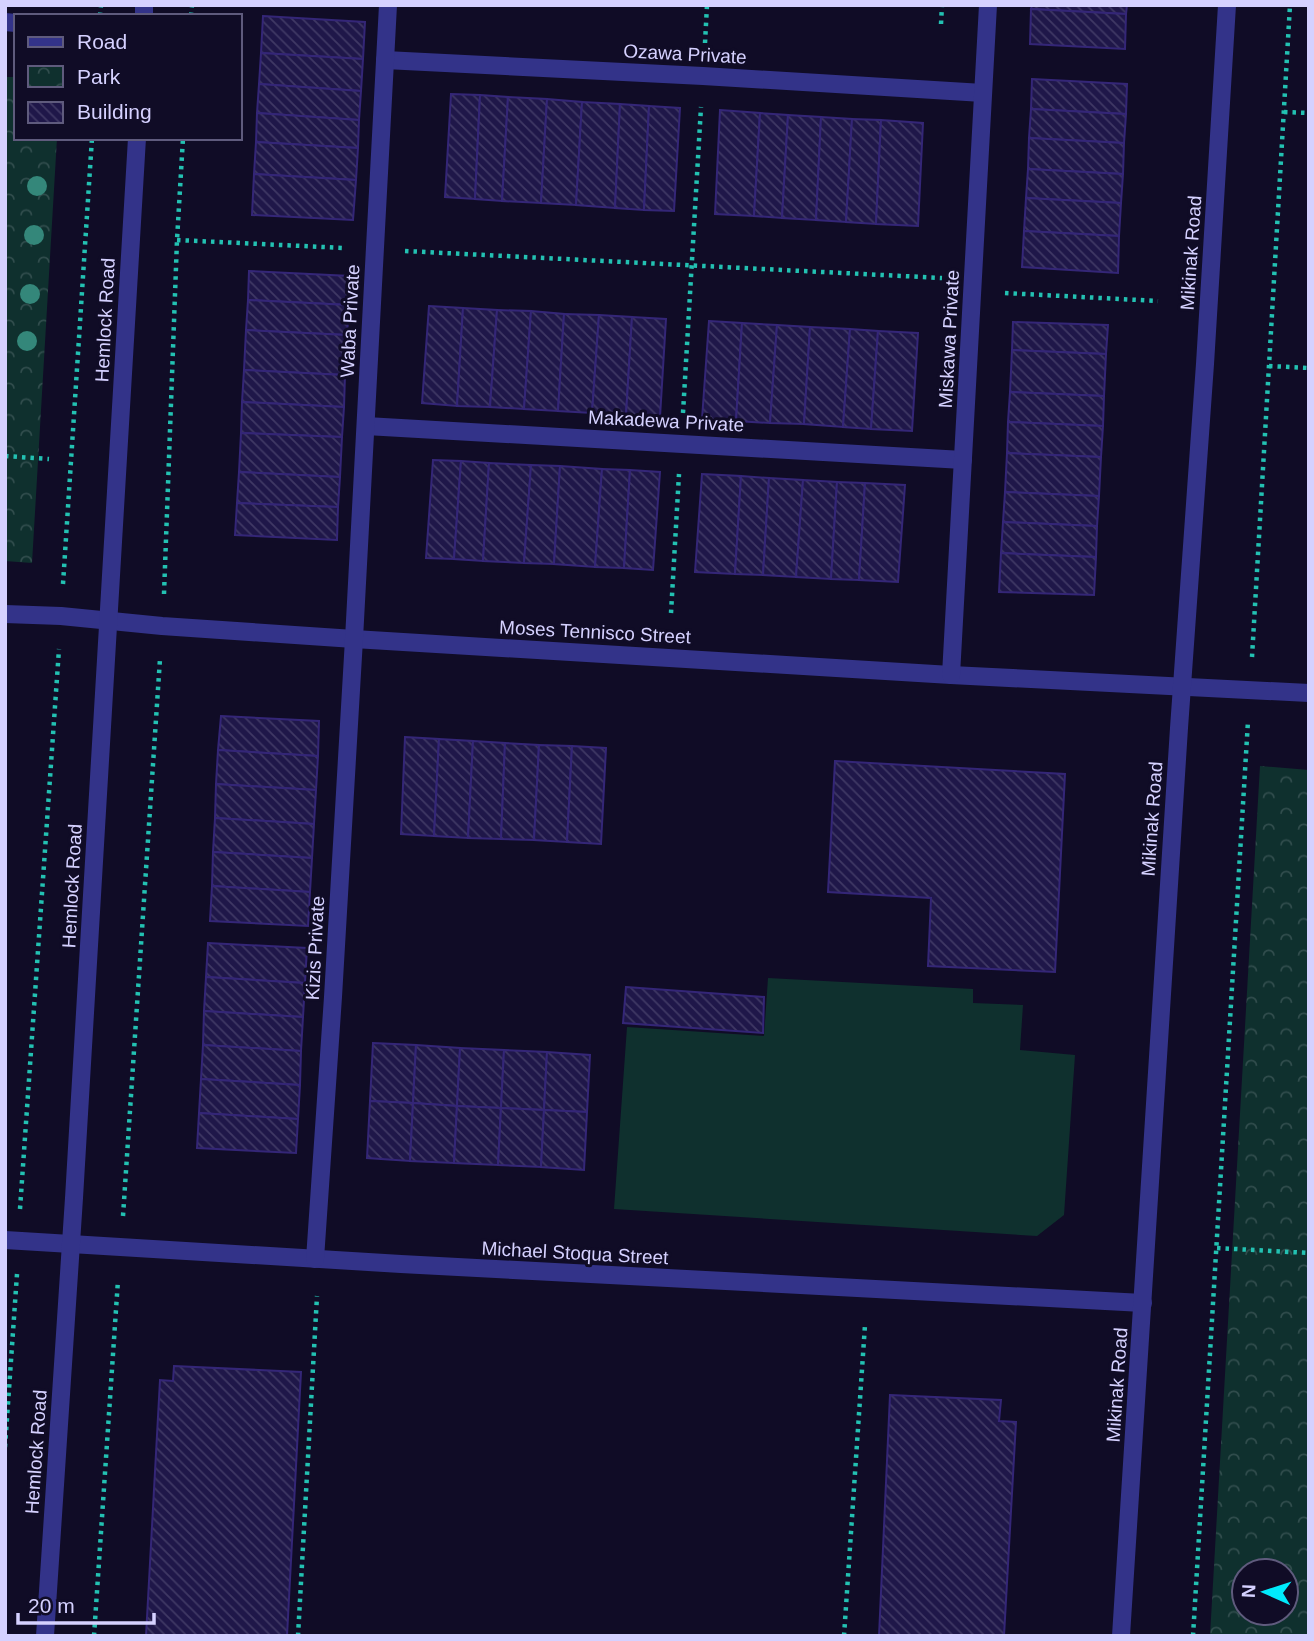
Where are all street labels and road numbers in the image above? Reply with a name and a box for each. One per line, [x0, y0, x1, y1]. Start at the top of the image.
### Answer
street label: Ozawa Private [623, 40, 747, 68]
street label: Mikinak Road [1177, 195, 1205, 311]
street label: Hemlock Road [91, 257, 119, 383]
street label: Waba Private [337, 264, 363, 378]
street label: Miskawa Private [935, 269, 963, 409]
street label: Makadewa Private [587, 406, 745, 436]
street label: Moses Tennisco Street [499, 616, 692, 648]
street label: Mikinak Road [1138, 761, 1166, 877]
street label: Hemlock Road [58, 823, 86, 949]
street label: Kizis Private [302, 895, 328, 1001]
street label: Michael Stoqua Street [481, 1238, 670, 1268]
street label: Mikinak Road [1103, 1327, 1131, 1443]
street label: Hemlock Road [21, 1389, 51, 1515]

